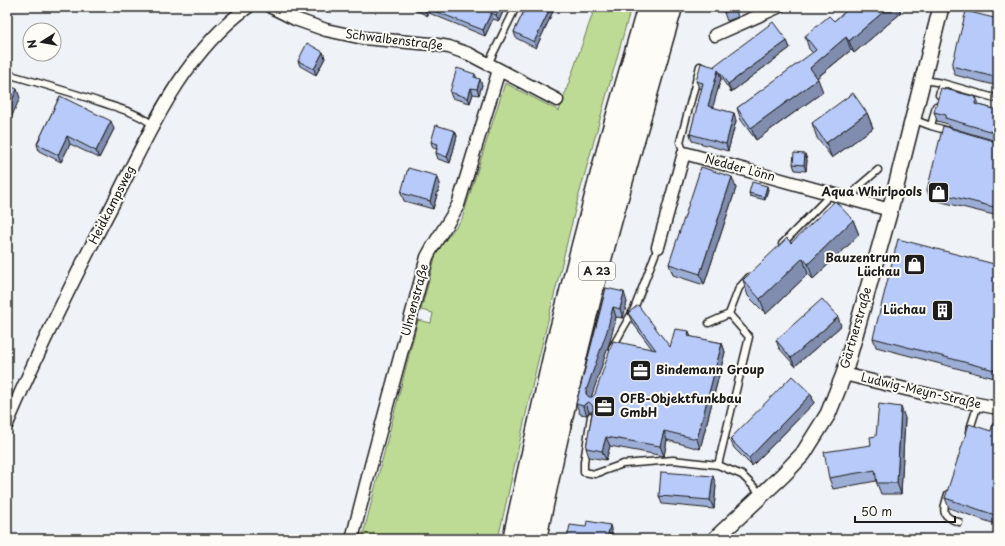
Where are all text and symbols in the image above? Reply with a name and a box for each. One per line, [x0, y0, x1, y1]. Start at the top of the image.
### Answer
north arrow [22, 22, 62, 62]
street label: Schwalbenstraße [344, 24, 444, 54]
text: N [22, 38, 41, 50]
street label: Nedder Lönn [703, 149, 777, 185]
street label: Heidkampsweg [83, 162, 139, 247]
shop icon: Aqua Whirlpools [925, 179, 951, 205]
place label: Aqua Whirlpools [821, 182, 922, 200]
place label: Bauzentrum Lüchau [825, 248, 900, 280]
shop icon: Bauzentrum Lüchau [902, 252, 928, 278]
street label: Ulmenstraße [396, 261, 432, 338]
road number: A 23 [579, 262, 615, 280]
street label: Gärtnerstraße [835, 285, 875, 371]
building icon: Lüchau [929, 297, 955, 323]
place label: Lüchau [883, 300, 926, 318]
office icon: Bindemann Group [628, 357, 654, 383]
place label: Bindemann Group [656, 360, 765, 378]
street label: Ludwig-Meyn-Straße [859, 367, 983, 413]
place label: OFB-Objektfunkbau GmbH [620, 389, 742, 421]
office icon: OFB-Objektfunkbau GmbH [592, 393, 618, 419]
scale bar [855, 498, 955, 524]
text: 50 m [861, 502, 892, 520]

